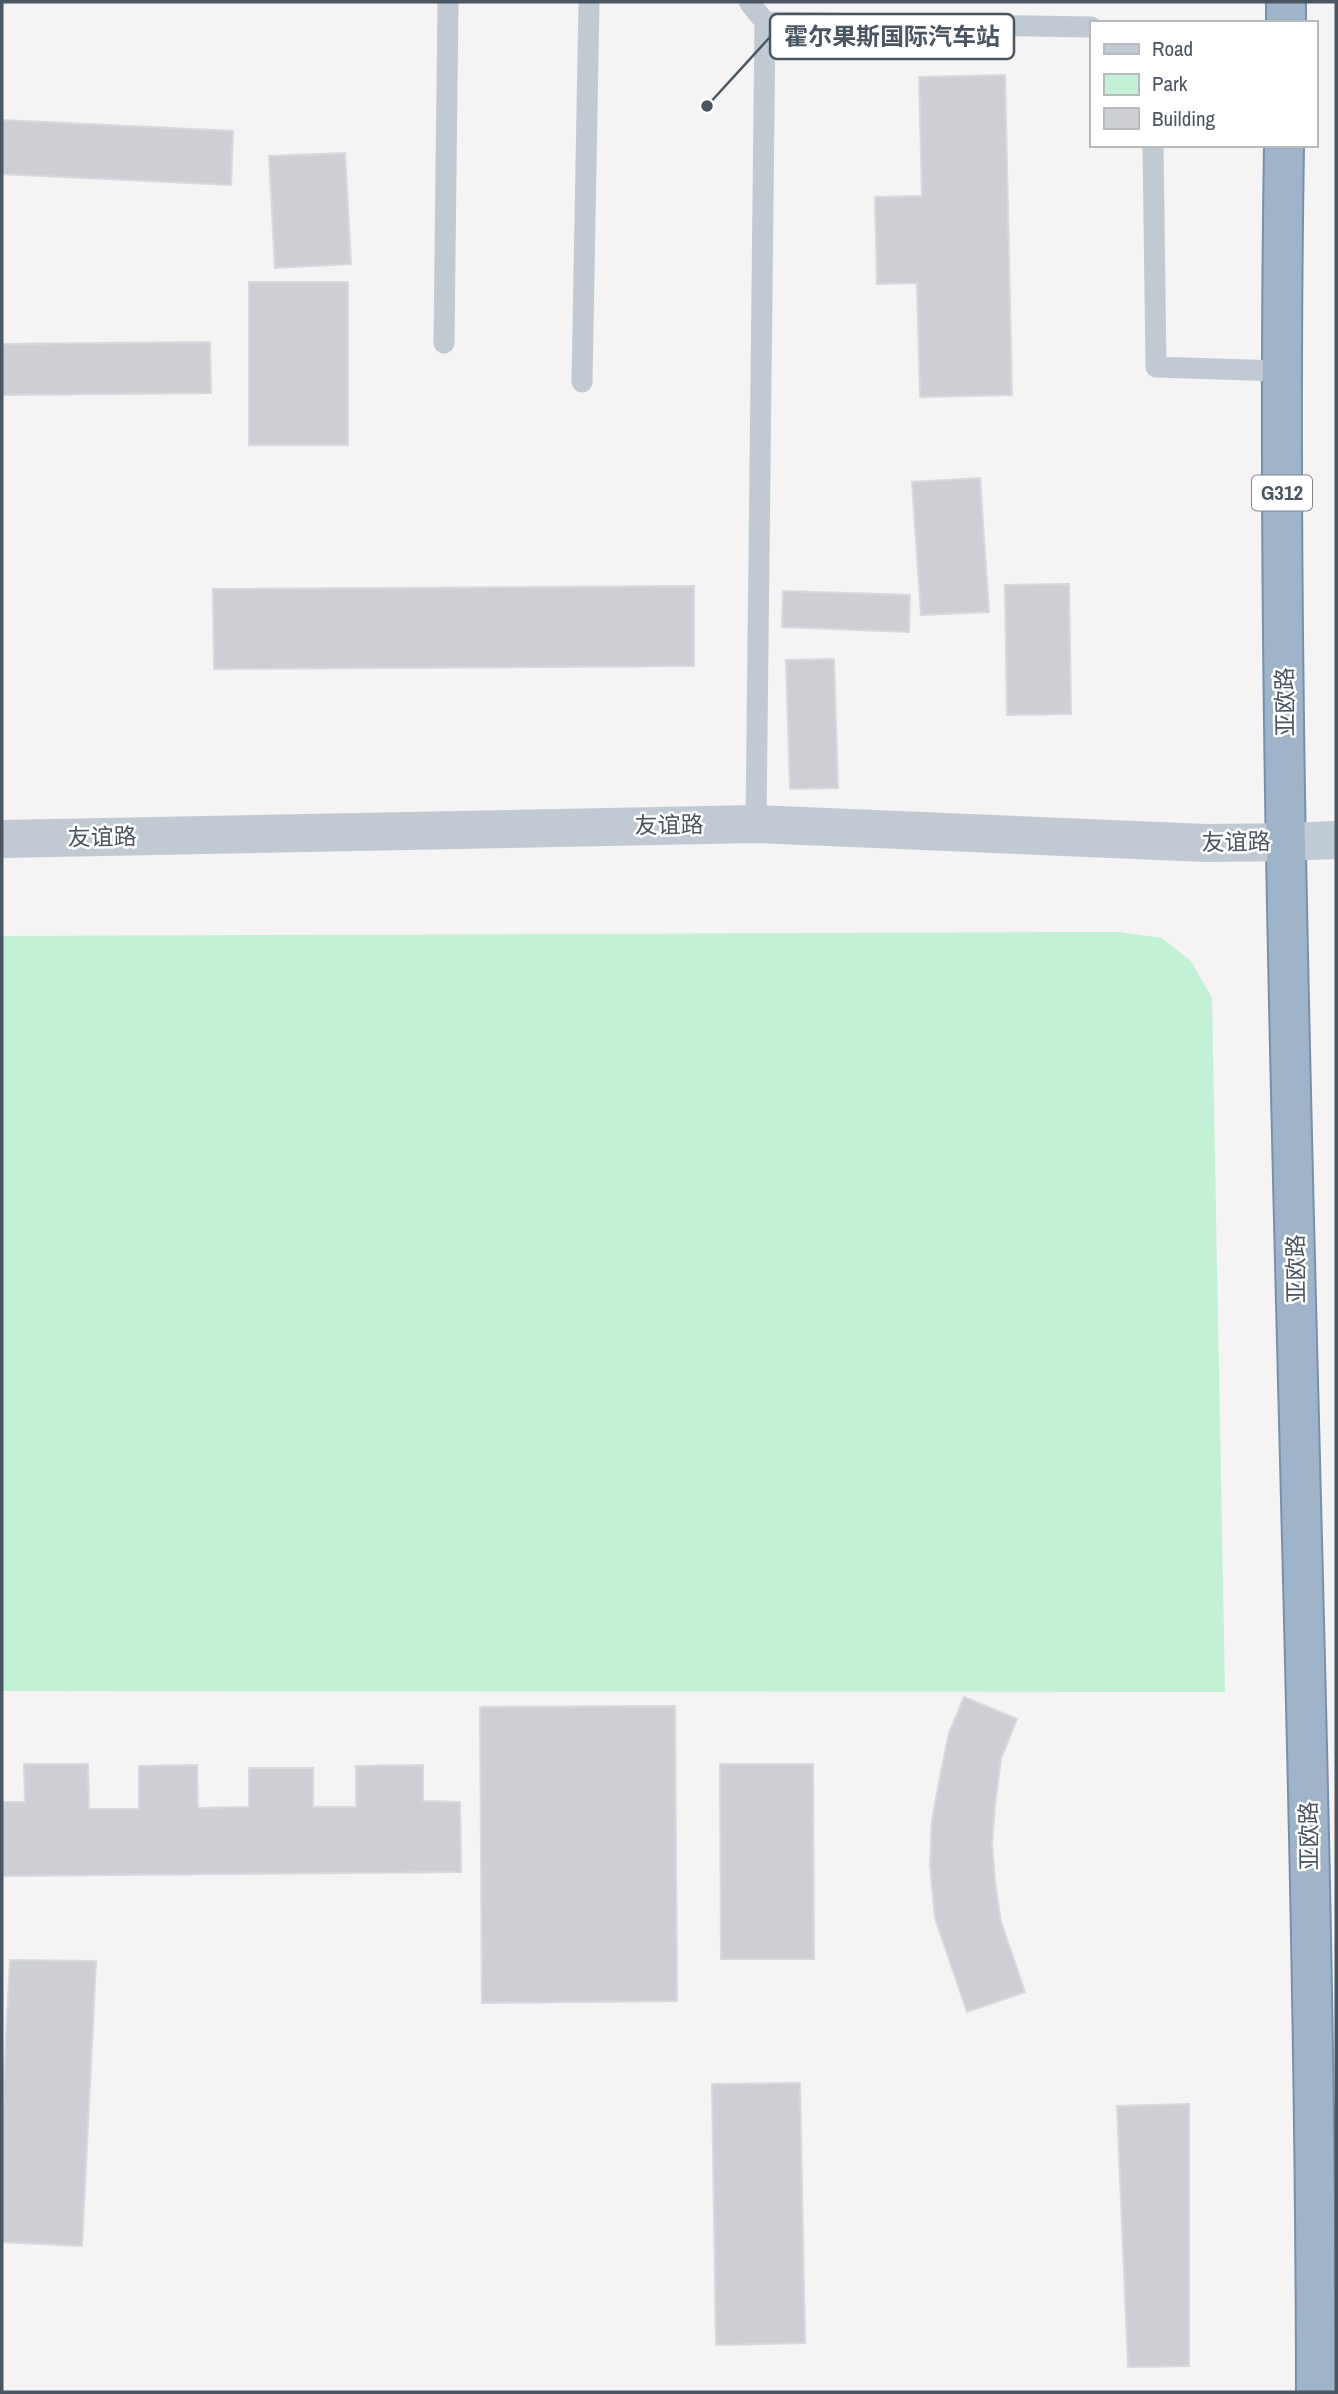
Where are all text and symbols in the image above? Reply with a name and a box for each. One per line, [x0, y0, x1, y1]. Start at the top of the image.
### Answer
callout: 霍尔果斯国际汽车站 [770, 14, 1014, 59]
text: 霍尔果斯国际汽车站 [784, 20, 1000, 52]
legend [1090, 21, 1317, 147]
text: Road [1152, 34, 1193, 63]
text: Park [1152, 69, 1188, 98]
text: Building [1152, 104, 1216, 133]
road number: G312 [1252, 476, 1312, 510]
street label: 亚欧路 [1268, 667, 1301, 737]
street label: 友谊路 [634, 808, 704, 841]
street label: 友谊路 [67, 820, 137, 853]
street label: 友谊路 [1201, 825, 1271, 858]
street label: 亚欧路 [1279, 1234, 1312, 1304]
street label: 亚欧路 [1292, 1801, 1325, 1871]

